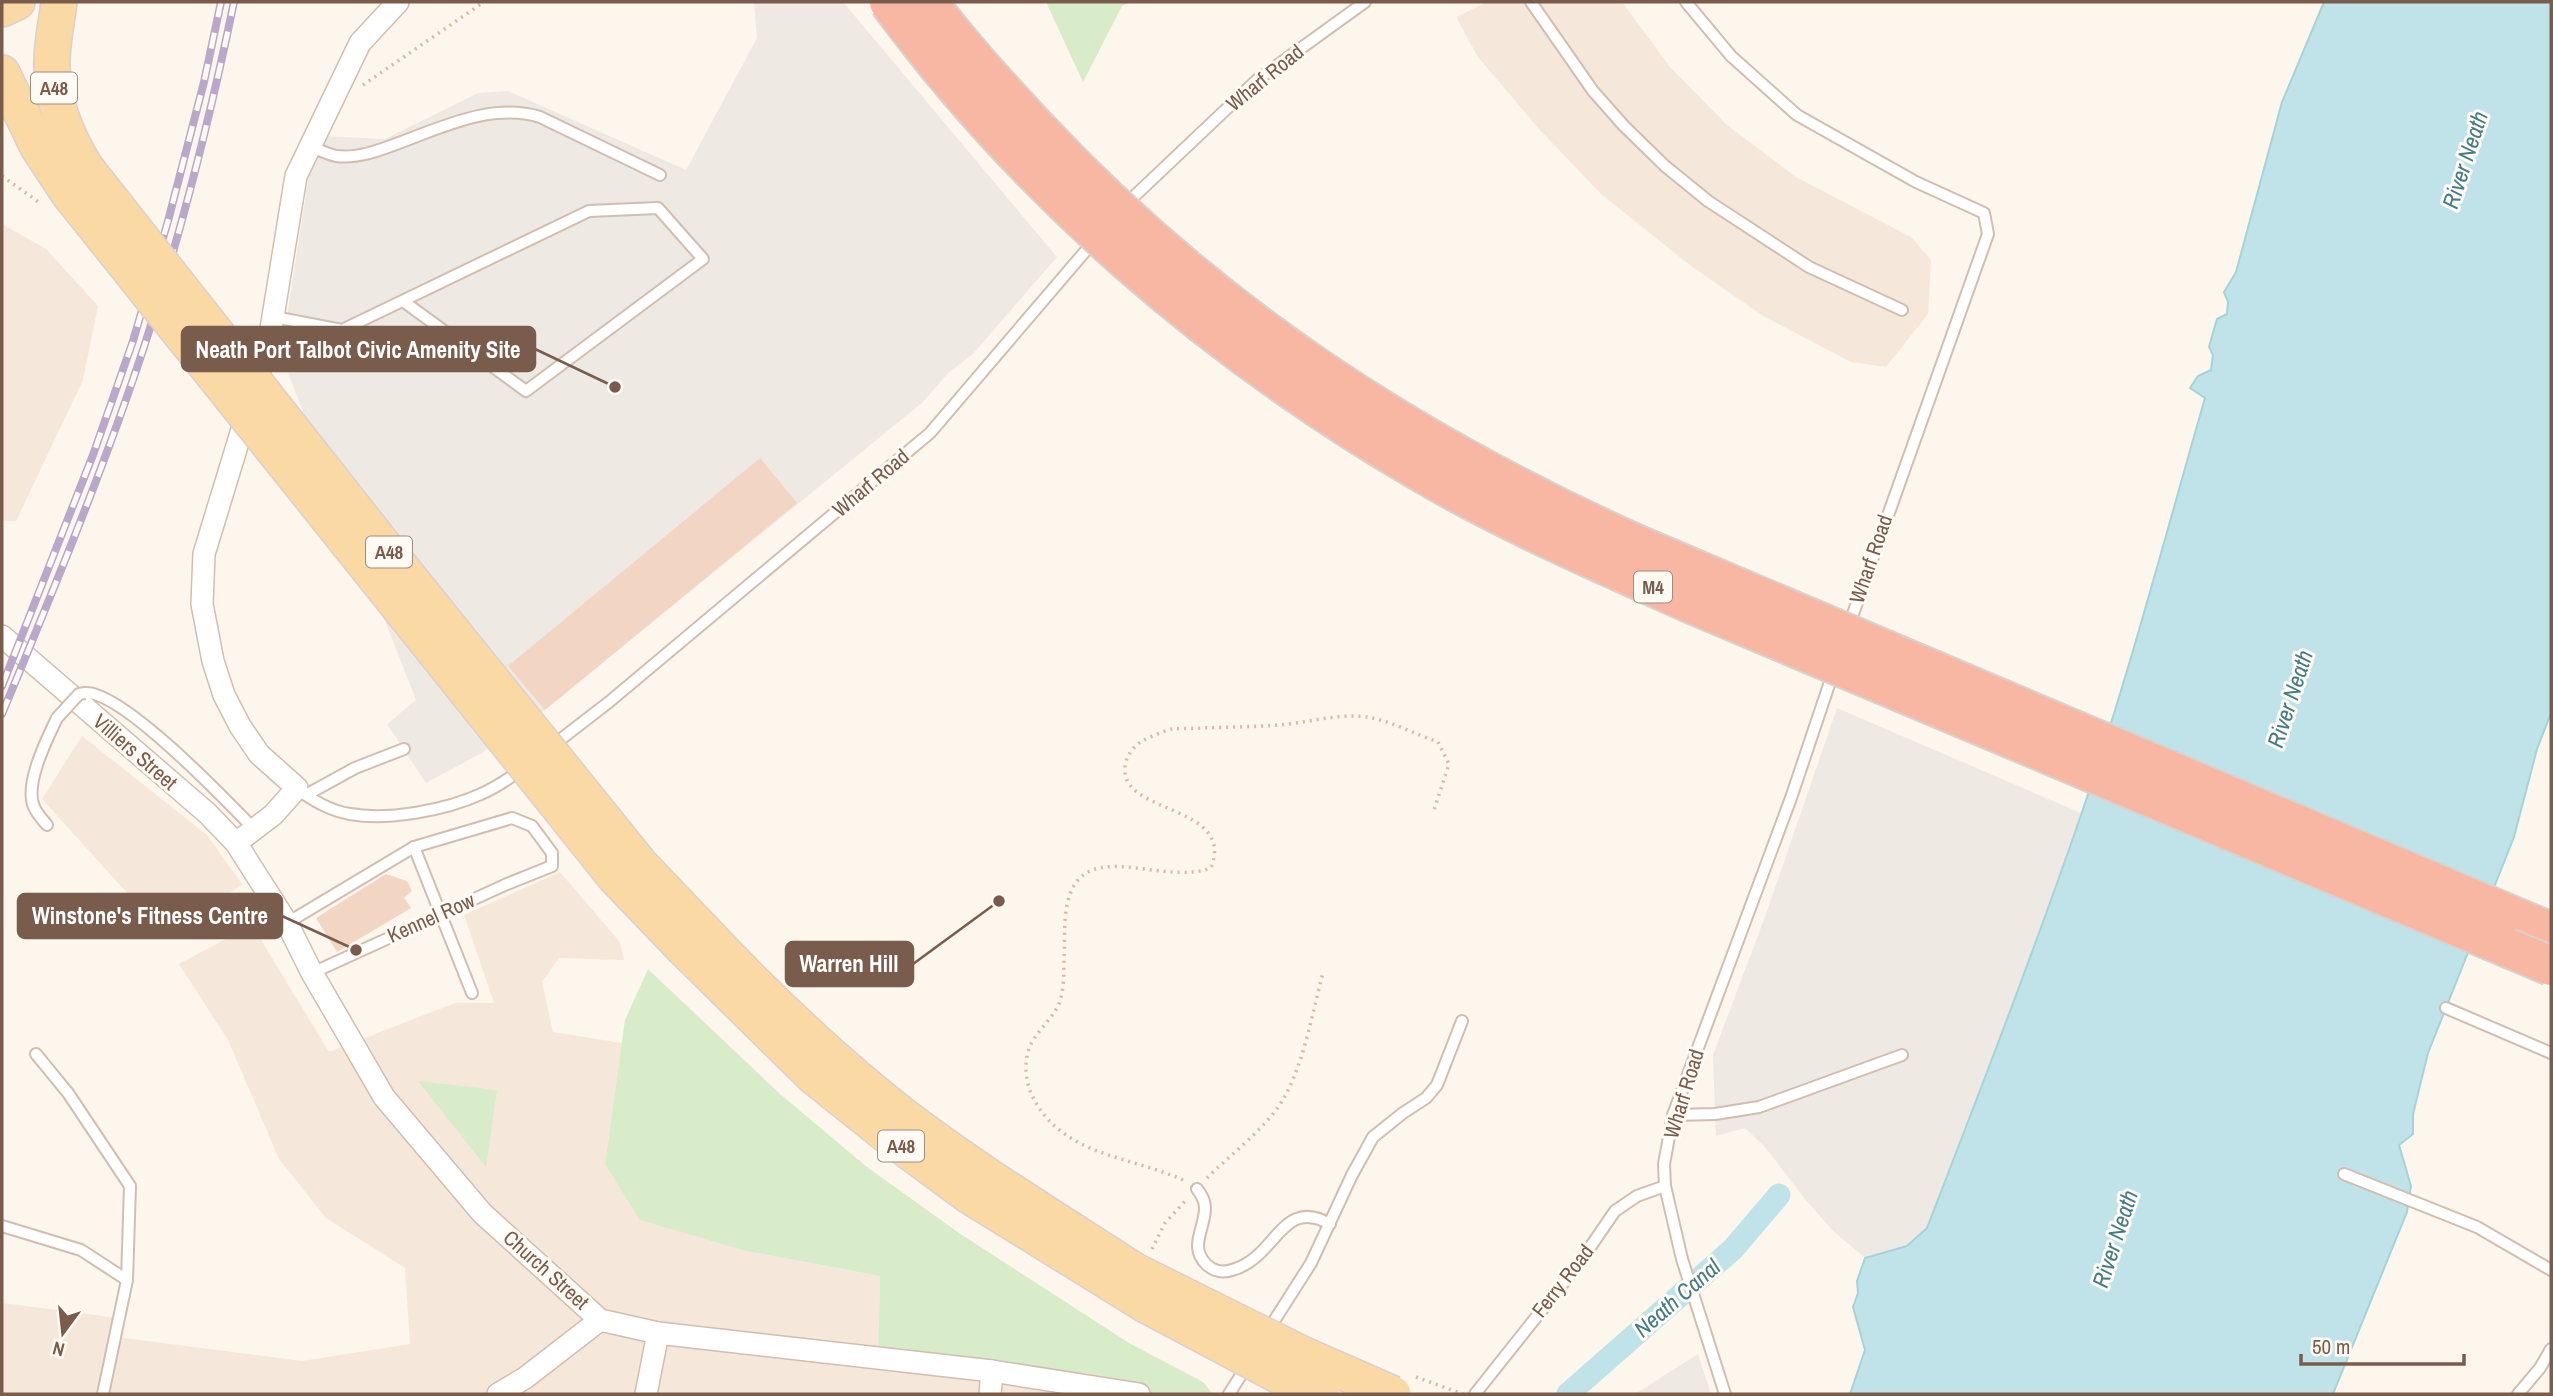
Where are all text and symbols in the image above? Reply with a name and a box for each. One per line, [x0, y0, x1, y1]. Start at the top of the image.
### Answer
street label: Wharf Road [1220, 37, 1310, 118]
road number: A48 [31, 72, 77, 104]
water label: River Neath [2434, 107, 2495, 212]
callout: Neath Port Talbot Civic Amenity Site [182, 327, 535, 371]
text: Neath Port Talbot Civic Amenity Site [196, 334, 520, 365]
street label: Wharf Road [826, 442, 915, 523]
street label: Wharf Road [1842, 511, 1899, 607]
road number: A48 [366, 537, 412, 568]
road number: M4 [1634, 572, 1672, 602]
water label: River Neath [2259, 646, 2320, 751]
street label: Villiers Street [87, 707, 184, 797]
street label: Kennel Row [382, 885, 480, 950]
callout: Winstone's Fitness Centre [18, 894, 282, 938]
text: Winstone's Fitness Centre [32, 900, 268, 931]
callout: Warren Hill [786, 942, 913, 986]
text: Warren Hill [800, 948, 898, 979]
street label: Wharf Road [1656, 1046, 1711, 1142]
road number: A48 [878, 1130, 924, 1162]
water label: River Neath [2084, 1186, 2145, 1291]
street label: Church Street [497, 1223, 596, 1316]
street label: Ferry Road [1525, 1238, 1600, 1323]
water label: Neath Canal [1627, 1251, 1727, 1344]
north arrow [28, 1298, 98, 1368]
scale bar [2301, 1322, 2464, 1366]
text: 50 m [2312, 1332, 2350, 1361]
text: N [50, 1335, 67, 1363]

